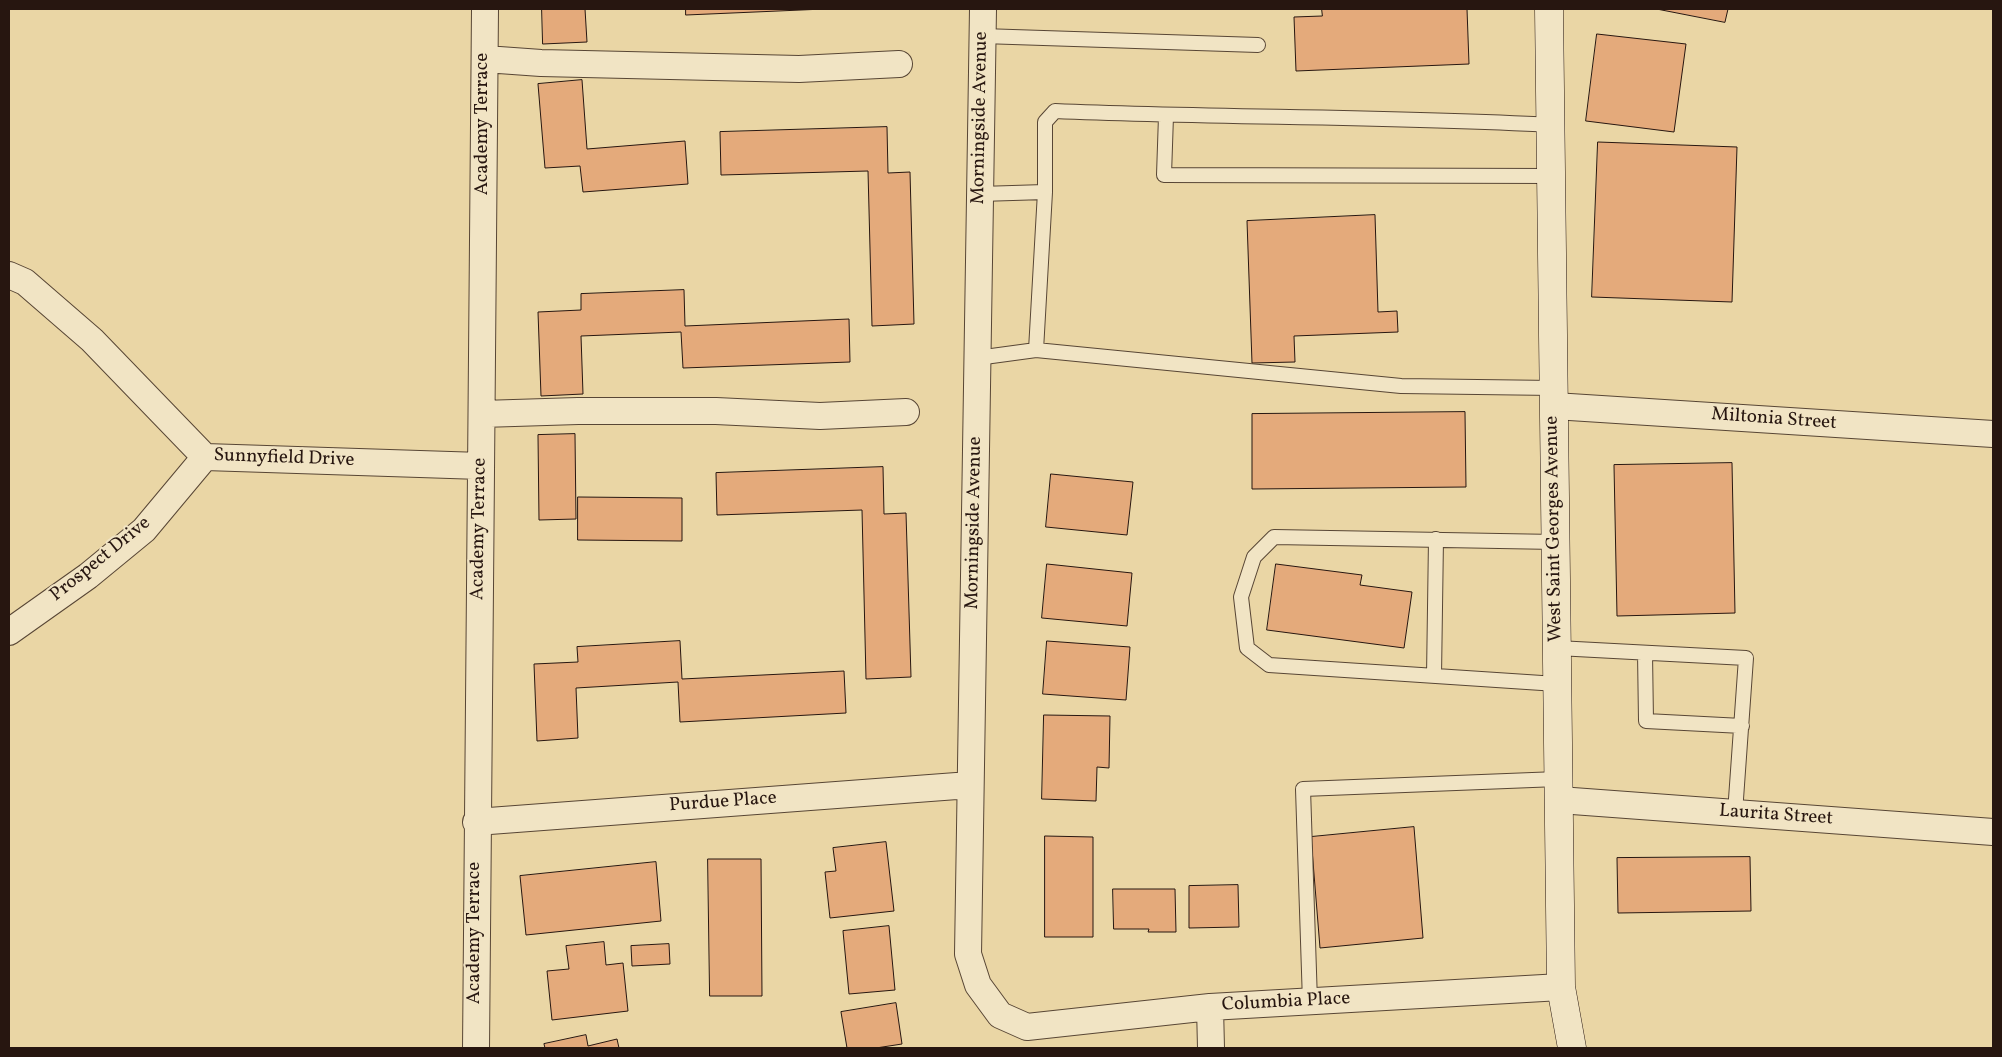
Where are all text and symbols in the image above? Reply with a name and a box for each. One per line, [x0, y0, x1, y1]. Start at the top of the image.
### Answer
street label: Morningside Avenue [968, 31, 994, 205]
street label: Academy Terrace [473, 53, 495, 195]
street label: Miltonia Street [1710, 404, 1838, 436]
street label: West Saint Georges Avenue [1542, 416, 1568, 642]
street label: Morningside Avenue [962, 436, 988, 610]
street label: Sunnyfield Drive [213, 445, 355, 473]
street label: Academy Terrace [467, 458, 493, 600]
street label: Prospect Drive [46, 513, 156, 607]
street label: Purdue Place [669, 788, 777, 818]
street label: Laurita Street [1718, 801, 1834, 831]
street label: Academy Terrace [465, 862, 487, 1004]
street label: Columbia Place [1221, 988, 1351, 1018]

